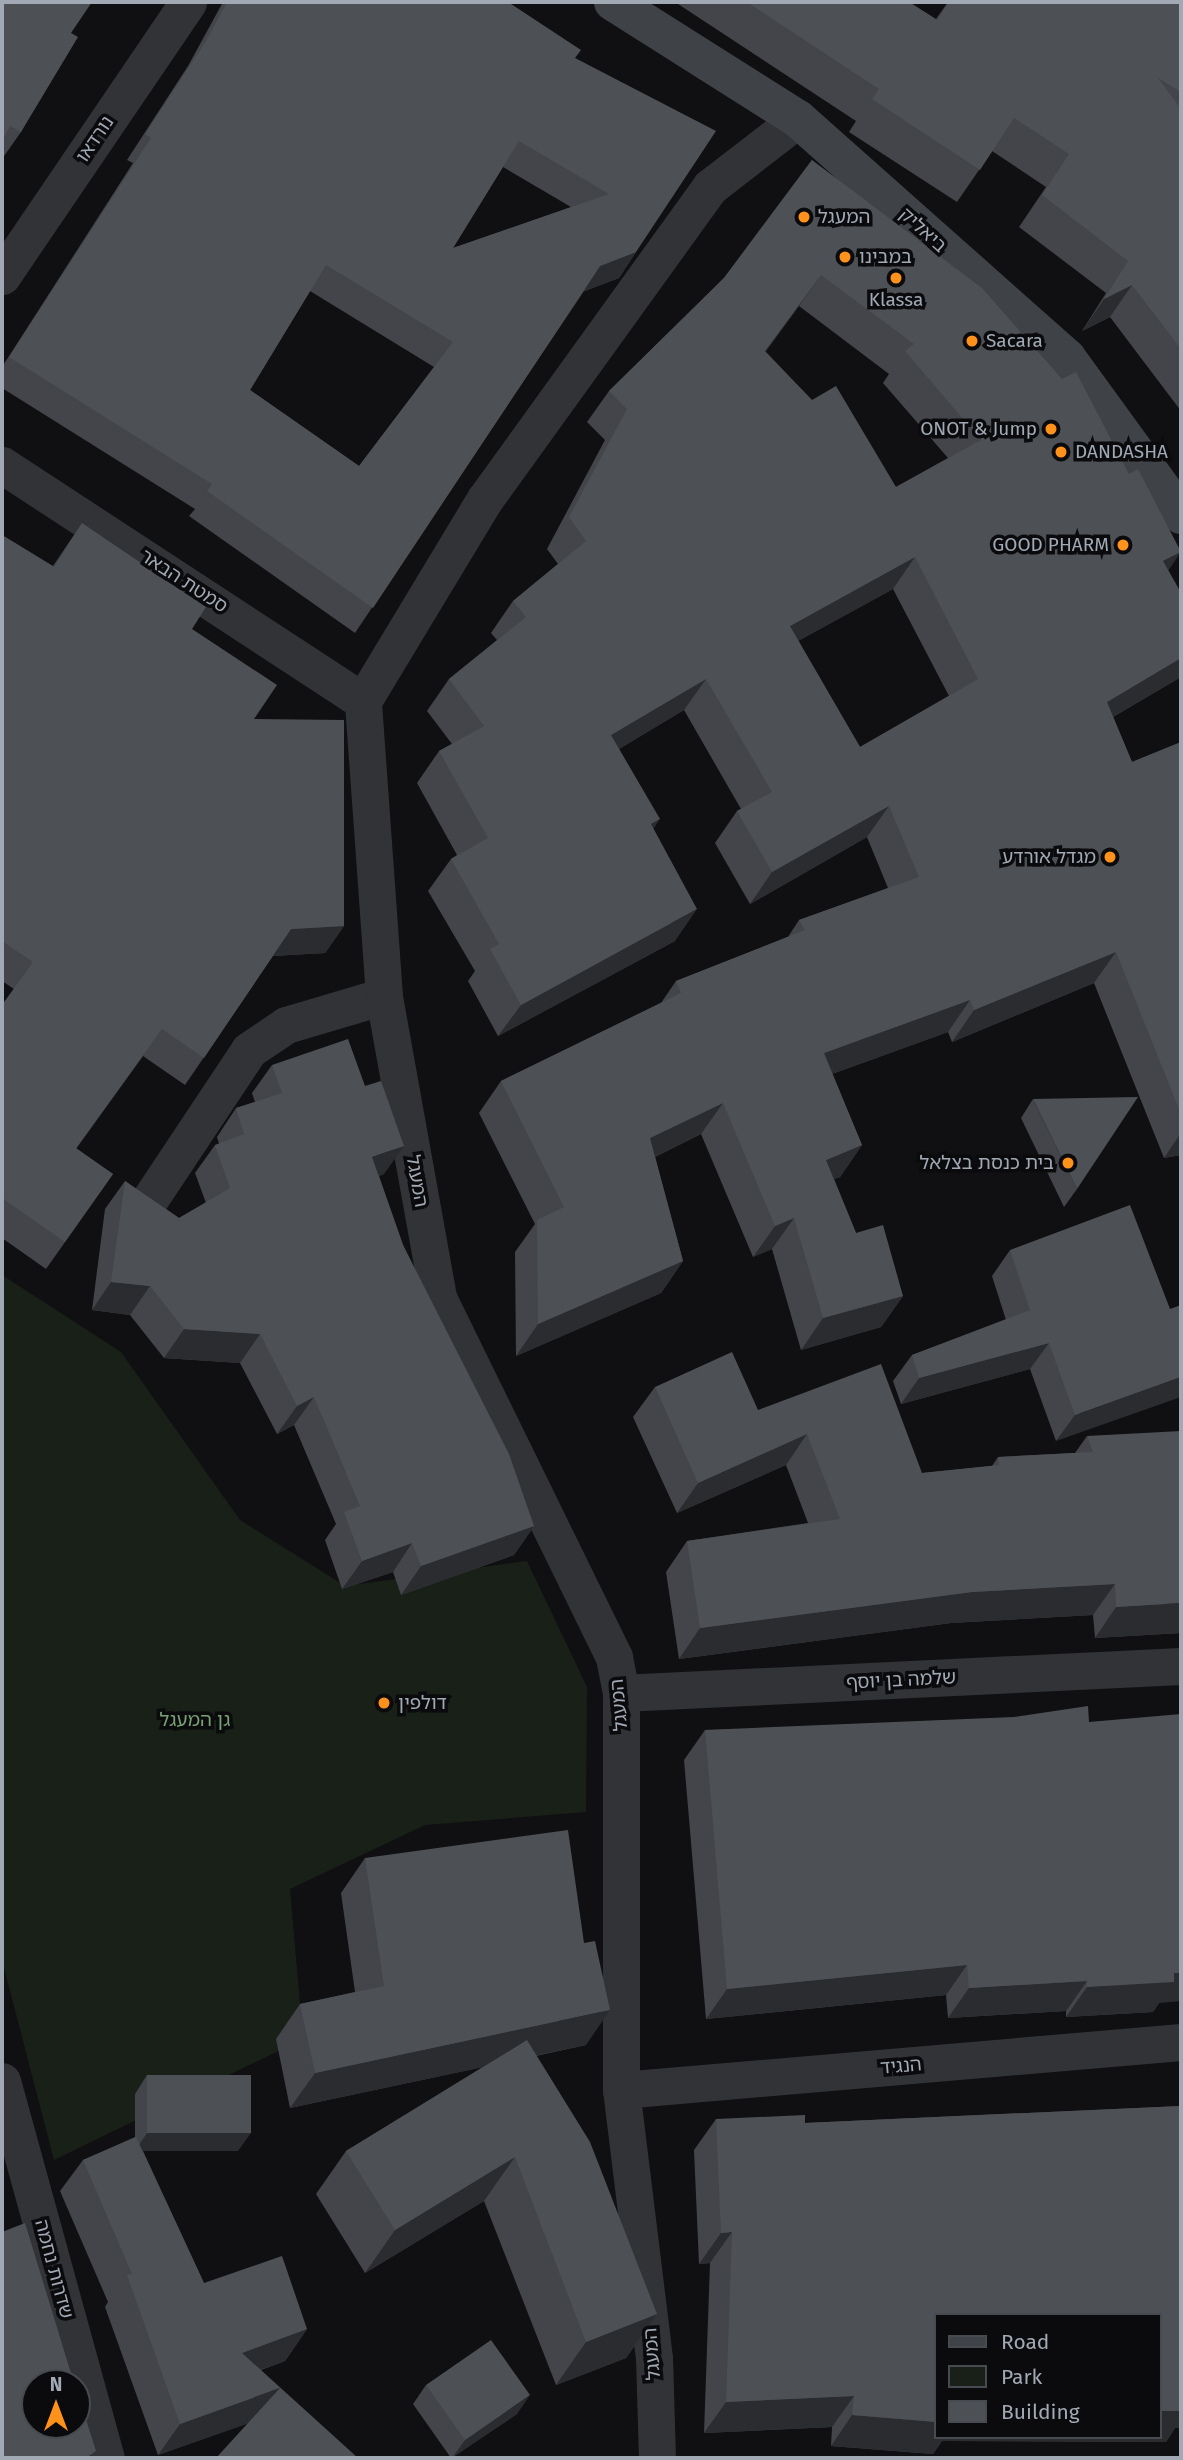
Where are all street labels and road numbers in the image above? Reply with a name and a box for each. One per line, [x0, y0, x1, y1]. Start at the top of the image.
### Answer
street label: נורדאו [71, 112, 119, 166]
street label: ביאליק [895, 203, 951, 257]
street label: סמטת הבאר [136, 544, 232, 618]
street label: המעגל [401, 1153, 433, 1209]
street label: שלמה בן יוסף [845, 1666, 957, 1694]
street label: המעגל [605, 1678, 633, 1732]
street label: הנגיד [879, 2053, 923, 2079]
street label: שדרות נחמה [30, 2217, 78, 2321]
street label: המעגל [639, 2327, 665, 2381]

